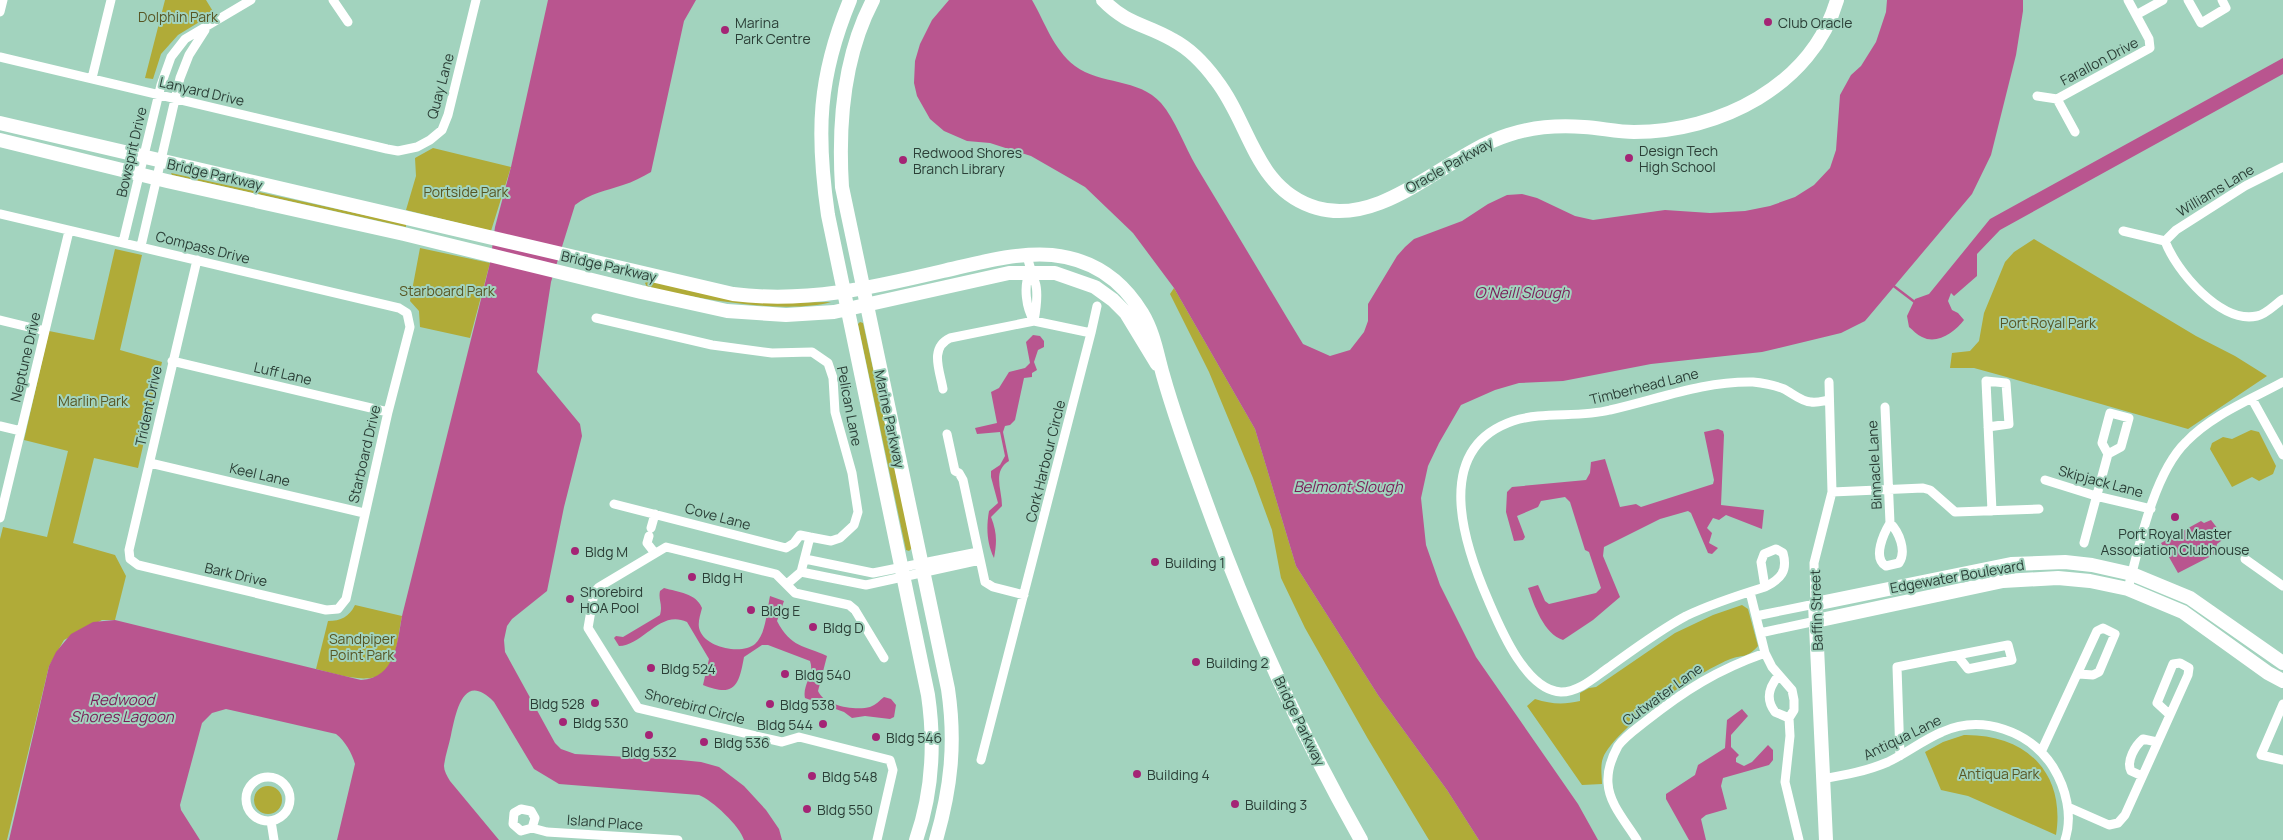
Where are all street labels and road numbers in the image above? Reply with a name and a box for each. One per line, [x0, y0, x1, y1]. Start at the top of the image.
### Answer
street label: Farallon Drive [2057, 32, 2141, 90]
street label: Quay Lane [422, 51, 458, 121]
street label: Lanyard Drive [158, 72, 246, 110]
street label: Bowsprit Drive [111, 105, 151, 199]
street label: Oracle Parkway [1402, 133, 1497, 197]
street label: Bridge Parkway [165, 154, 265, 194]
street label: Williams Lane [2173, 159, 2257, 221]
street label: Compass Drive [154, 226, 252, 268]
street label: Bridge Parkway [559, 246, 659, 286]
street label: Neptune Drive [5, 310, 45, 404]
street label: Luff Lane [252, 357, 314, 389]
street label: Timberhead Lane [1588, 363, 1700, 409]
street label: Trident Drive [130, 364, 166, 448]
street label: Pelican Lane [833, 364, 867, 448]
street label: Marine Parkway [870, 368, 910, 471]
street label: Cork Harbour Circle [1021, 398, 1069, 524]
street label: Starboard Drive [343, 403, 385, 505]
street label: Binnacle Lane [1862, 420, 1886, 510]
street label: Keel Lane [228, 458, 292, 490]
street label: Skipjack Lane [2056, 461, 2146, 501]
street label: Cove Lane [683, 498, 753, 534]
street label: Edgewater Boulevard [1888, 555, 2026, 597]
street label: Bark Drive [203, 558, 269, 590]
street label: Baffin Street [1805, 569, 1827, 651]
street label: Cutwater Lane [1618, 658, 1706, 730]
street label: Bridge Parkway [1270, 673, 1330, 769]
street label: Shorebird Circle [643, 683, 747, 729]
street label: Antiqua Lane [1860, 710, 1944, 764]
street label: Island Place [566, 810, 644, 834]

